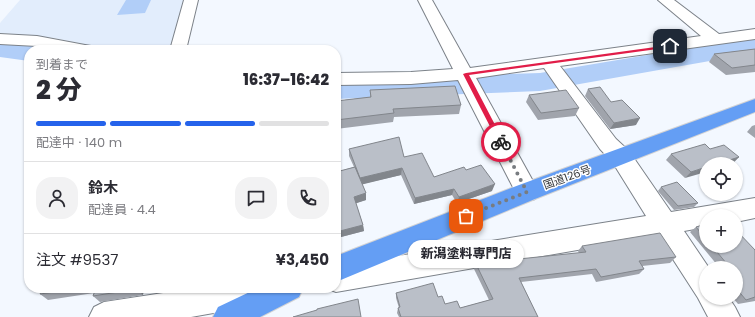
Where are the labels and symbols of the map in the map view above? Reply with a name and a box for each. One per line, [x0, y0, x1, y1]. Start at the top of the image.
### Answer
pin [653, 29, 687, 63]
courier [481, 122, 521, 162]
street label: 国道126号 [541, 161, 593, 193]
pin [449, 199, 483, 233]
callout: 新潟塗料専門店 [408, 240, 524, 268]

